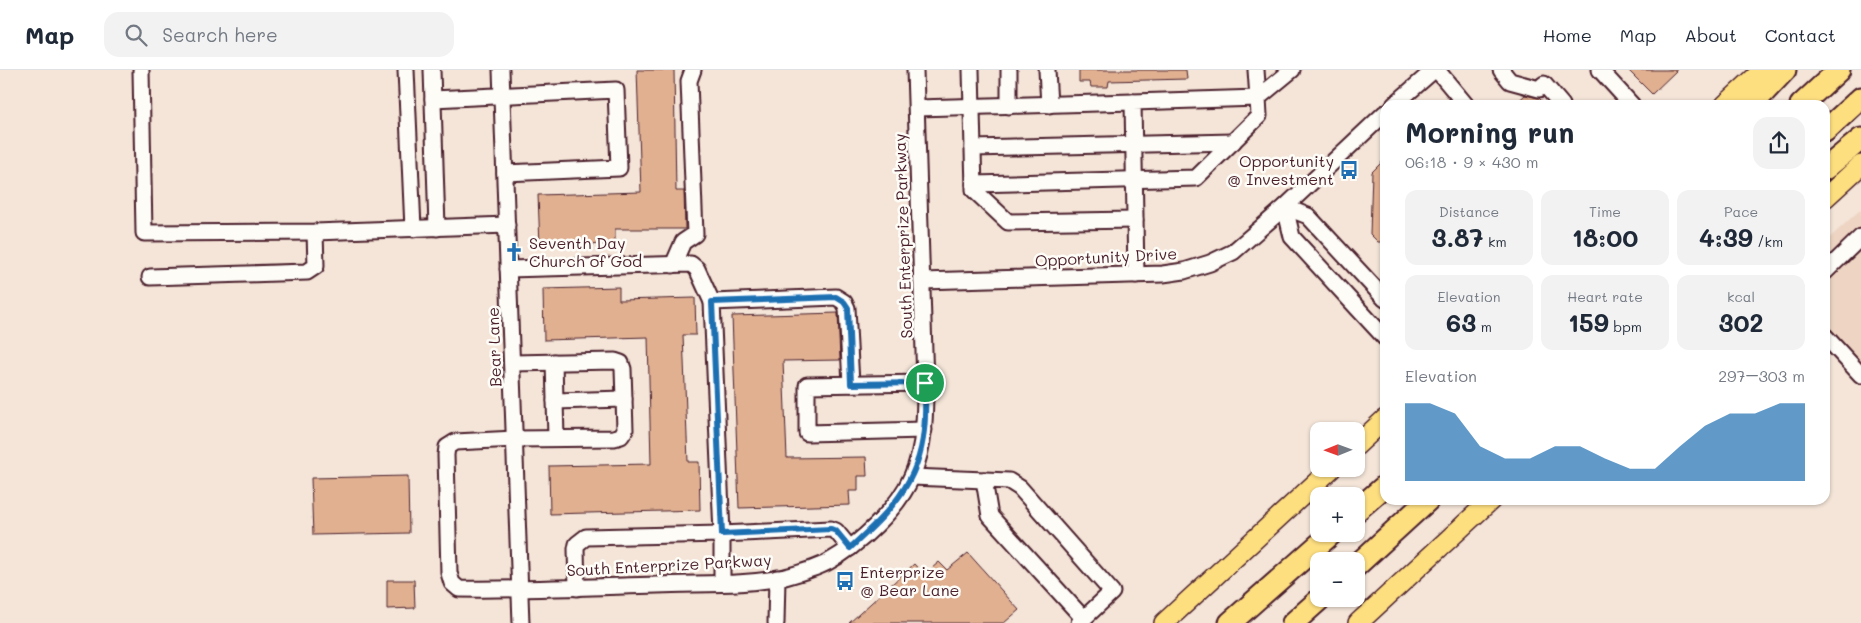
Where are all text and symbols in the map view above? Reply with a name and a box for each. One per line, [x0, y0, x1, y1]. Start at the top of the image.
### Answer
search box [104, 12, 454, 57]
text: Map [25, 19, 74, 50]
icon: search [122, 21, 150, 49]
text: Search here [162, 22, 278, 47]
text: Home [1543, 23, 1592, 47]
text: Map [1620, 23, 1656, 47]
text: About [1684, 23, 1737, 47]
text: Contact [1765, 23, 1836, 47]
text: Morning run [1405, 114, 1574, 150]
button: share [1753, 117, 1805, 169]
street label: South Enterprize Parkway [888, 133, 917, 339]
place label: Opportunity @ Investment [1227, 150, 1334, 189]
text: 06:18 · 9 × 430 m [1405, 151, 1538, 172]
bus stop icon: Opportunity @ Investment [1338, 159, 1360, 181]
text: Distance [1439, 202, 1499, 221]
text: Time [1589, 202, 1621, 221]
text: Pace [1724, 202, 1758, 221]
text: 3.87 [1431, 221, 1484, 253]
text: 18:00 [1572, 221, 1638, 253]
text: 4:39 [1699, 221, 1753, 253]
place label: Seventh Day Church of God [529, 232, 642, 271]
text: km [1484, 232, 1507, 251]
text: /km [1753, 232, 1783, 251]
church icon: Seventh Day Church of God [503, 241, 525, 263]
street label: Opportunity Drive [1034, 242, 1178, 271]
text: Elevation [1438, 287, 1500, 306]
text: Heart rate [1567, 287, 1643, 306]
text: kcal [1727, 287, 1755, 306]
text: 63 [1446, 306, 1476, 338]
text: 159 [1568, 306, 1609, 338]
text: 302 [1718, 306, 1764, 338]
street label: Bear Lane [482, 307, 505, 387]
text: m [1476, 317, 1492, 336]
text: bpm [1609, 317, 1642, 336]
pin [904, 362, 946, 404]
text: Elevation [1405, 365, 1477, 386]
text: 297–303 m [1718, 365, 1805, 386]
icon: arrive [911, 369, 939, 397]
north arrow [1310, 422, 1365, 478]
map controls [1310, 422, 1365, 607]
button: + [1310, 487, 1365, 542]
street label: South Enterprize Parkway [566, 549, 772, 580]
button: − [1310, 552, 1365, 607]
place label: Enterprize @ Bear Lane [860, 561, 959, 600]
bus stop icon: Enterprize @ Bear Lane [834, 570, 856, 592]

